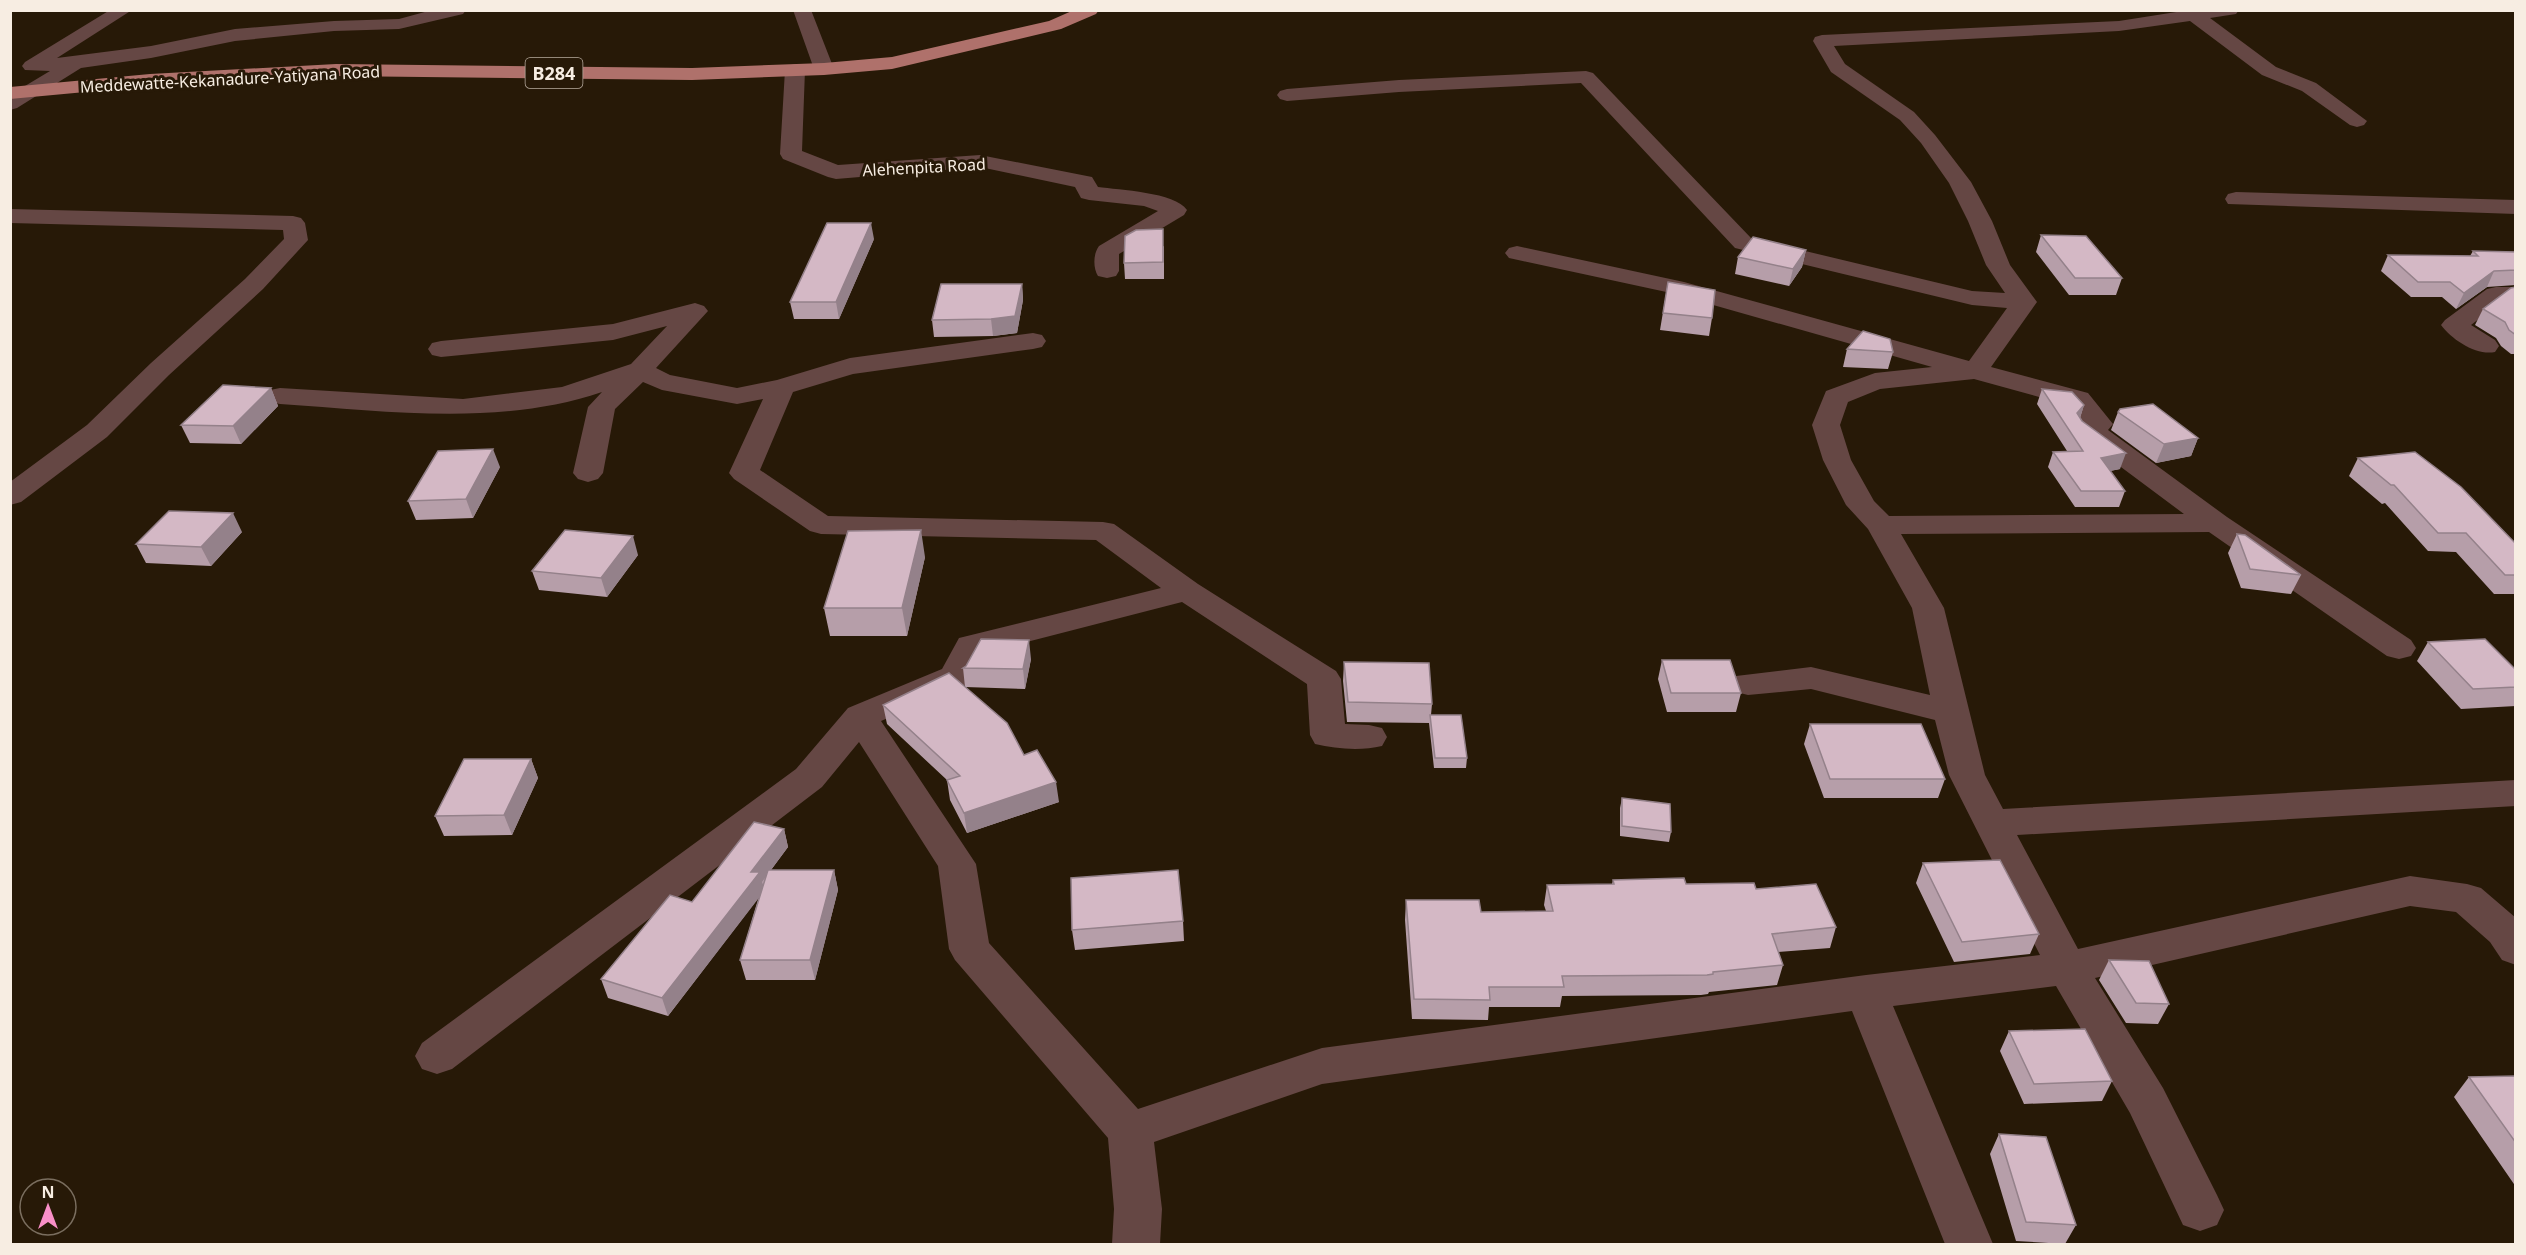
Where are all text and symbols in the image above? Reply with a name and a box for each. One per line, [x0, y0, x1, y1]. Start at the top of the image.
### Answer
road number: B284 [526, 58, 582, 88]
street label: Meddewatte-Kekanadure-Yatiyana Road [79, 60, 381, 98]
street label: Alehenpita Road [862, 153, 986, 181]
north arrow [18, 1177, 78, 1237]
text: N [41, 1181, 55, 1203]

